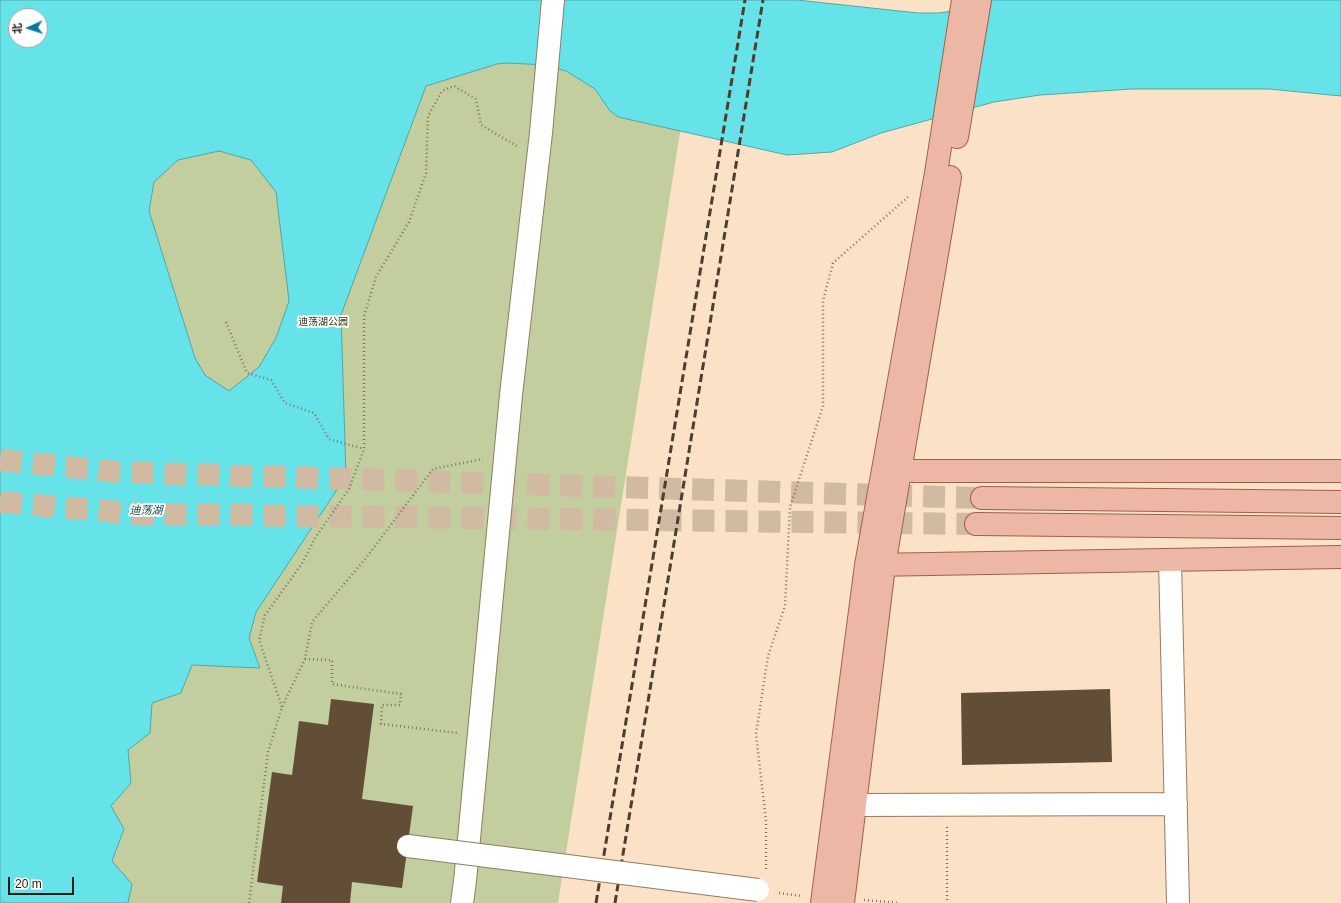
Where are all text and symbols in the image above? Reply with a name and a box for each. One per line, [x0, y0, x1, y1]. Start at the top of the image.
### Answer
north arrow [8, 8, 48, 48]
text: 北 [11, 23, 23, 34]
park label: 迪荡湖公园 [298, 316, 348, 328]
water label: 迪荡湖 [130, 504, 162, 518]
scale bar [10, 869, 76, 895]
text: 20 m [15, 877, 42, 891]

